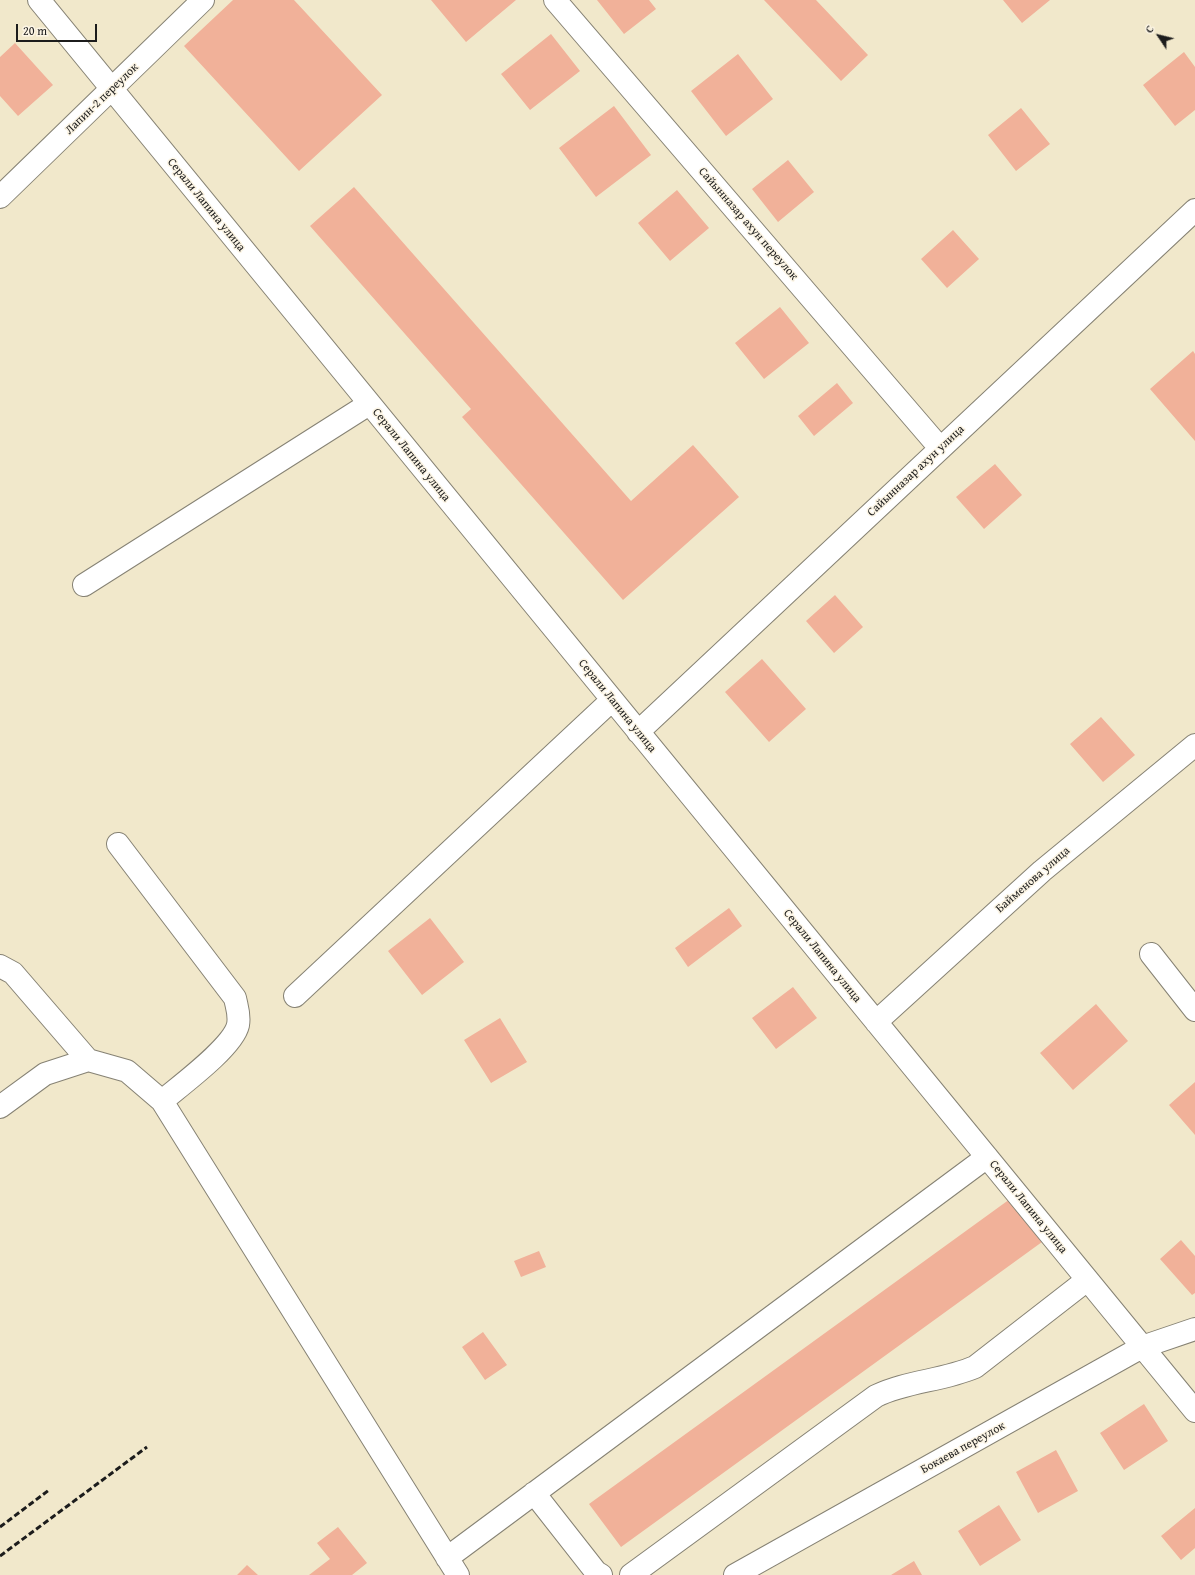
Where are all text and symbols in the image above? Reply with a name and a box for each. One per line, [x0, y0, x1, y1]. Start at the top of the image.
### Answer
scale bar [18, 16, 99, 42]
north arrow [1139, 16, 1179, 56]
text: 20 m [23, 22, 47, 39]
text: С [1141, 22, 1158, 36]
street label: Лапин-2 переулок [62, 60, 142, 138]
street label: Серали Лапина улица [164, 156, 248, 254]
street label: Сайынназар ахун переулок [695, 165, 801, 283]
street label: Серали Лапина улица [369, 406, 453, 504]
street label: Сайынназар ахун улица [865, 422, 967, 520]
street label: Серали Лапина улица [575, 657, 659, 755]
street label: Байменова улица [993, 844, 1073, 916]
street label: Серали Лапина улица [780, 907, 864, 1005]
street label: Серали Лапина улица [986, 1158, 1070, 1256]
street label: Бокаева переулок [918, 1419, 1008, 1477]

